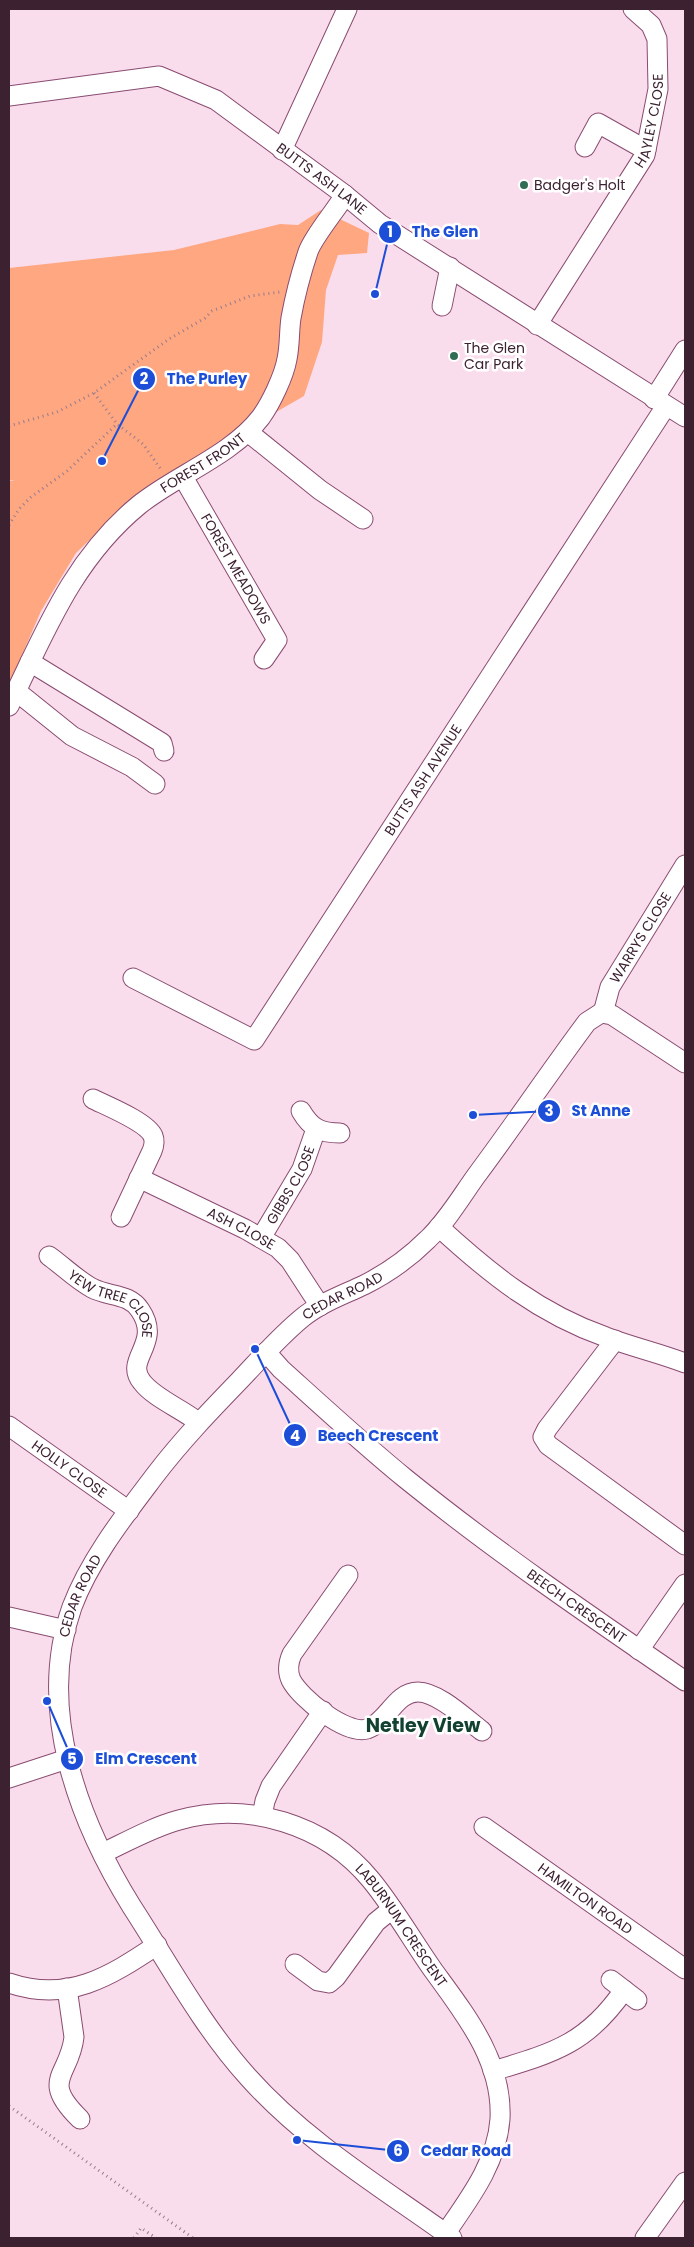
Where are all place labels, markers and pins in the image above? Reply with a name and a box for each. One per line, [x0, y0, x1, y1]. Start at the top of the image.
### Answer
place label: Badger's Holt [534, 175, 625, 195]
marker: Badger's Holt [518, 179, 530, 191]
callout: The Glen [377, 217, 489, 247]
place label: The Glen Car Park [464, 338, 525, 374]
marker: The Glen Car Park [448, 350, 460, 362]
callout: The Purley [132, 364, 257, 394]
callout: St Anne [536, 1096, 640, 1126]
callout: Beech Crescent [283, 1420, 449, 1450]
callout: Elm Crescent [60, 1744, 207, 1774]
callout: Cedar Road [386, 2136, 521, 2166]

